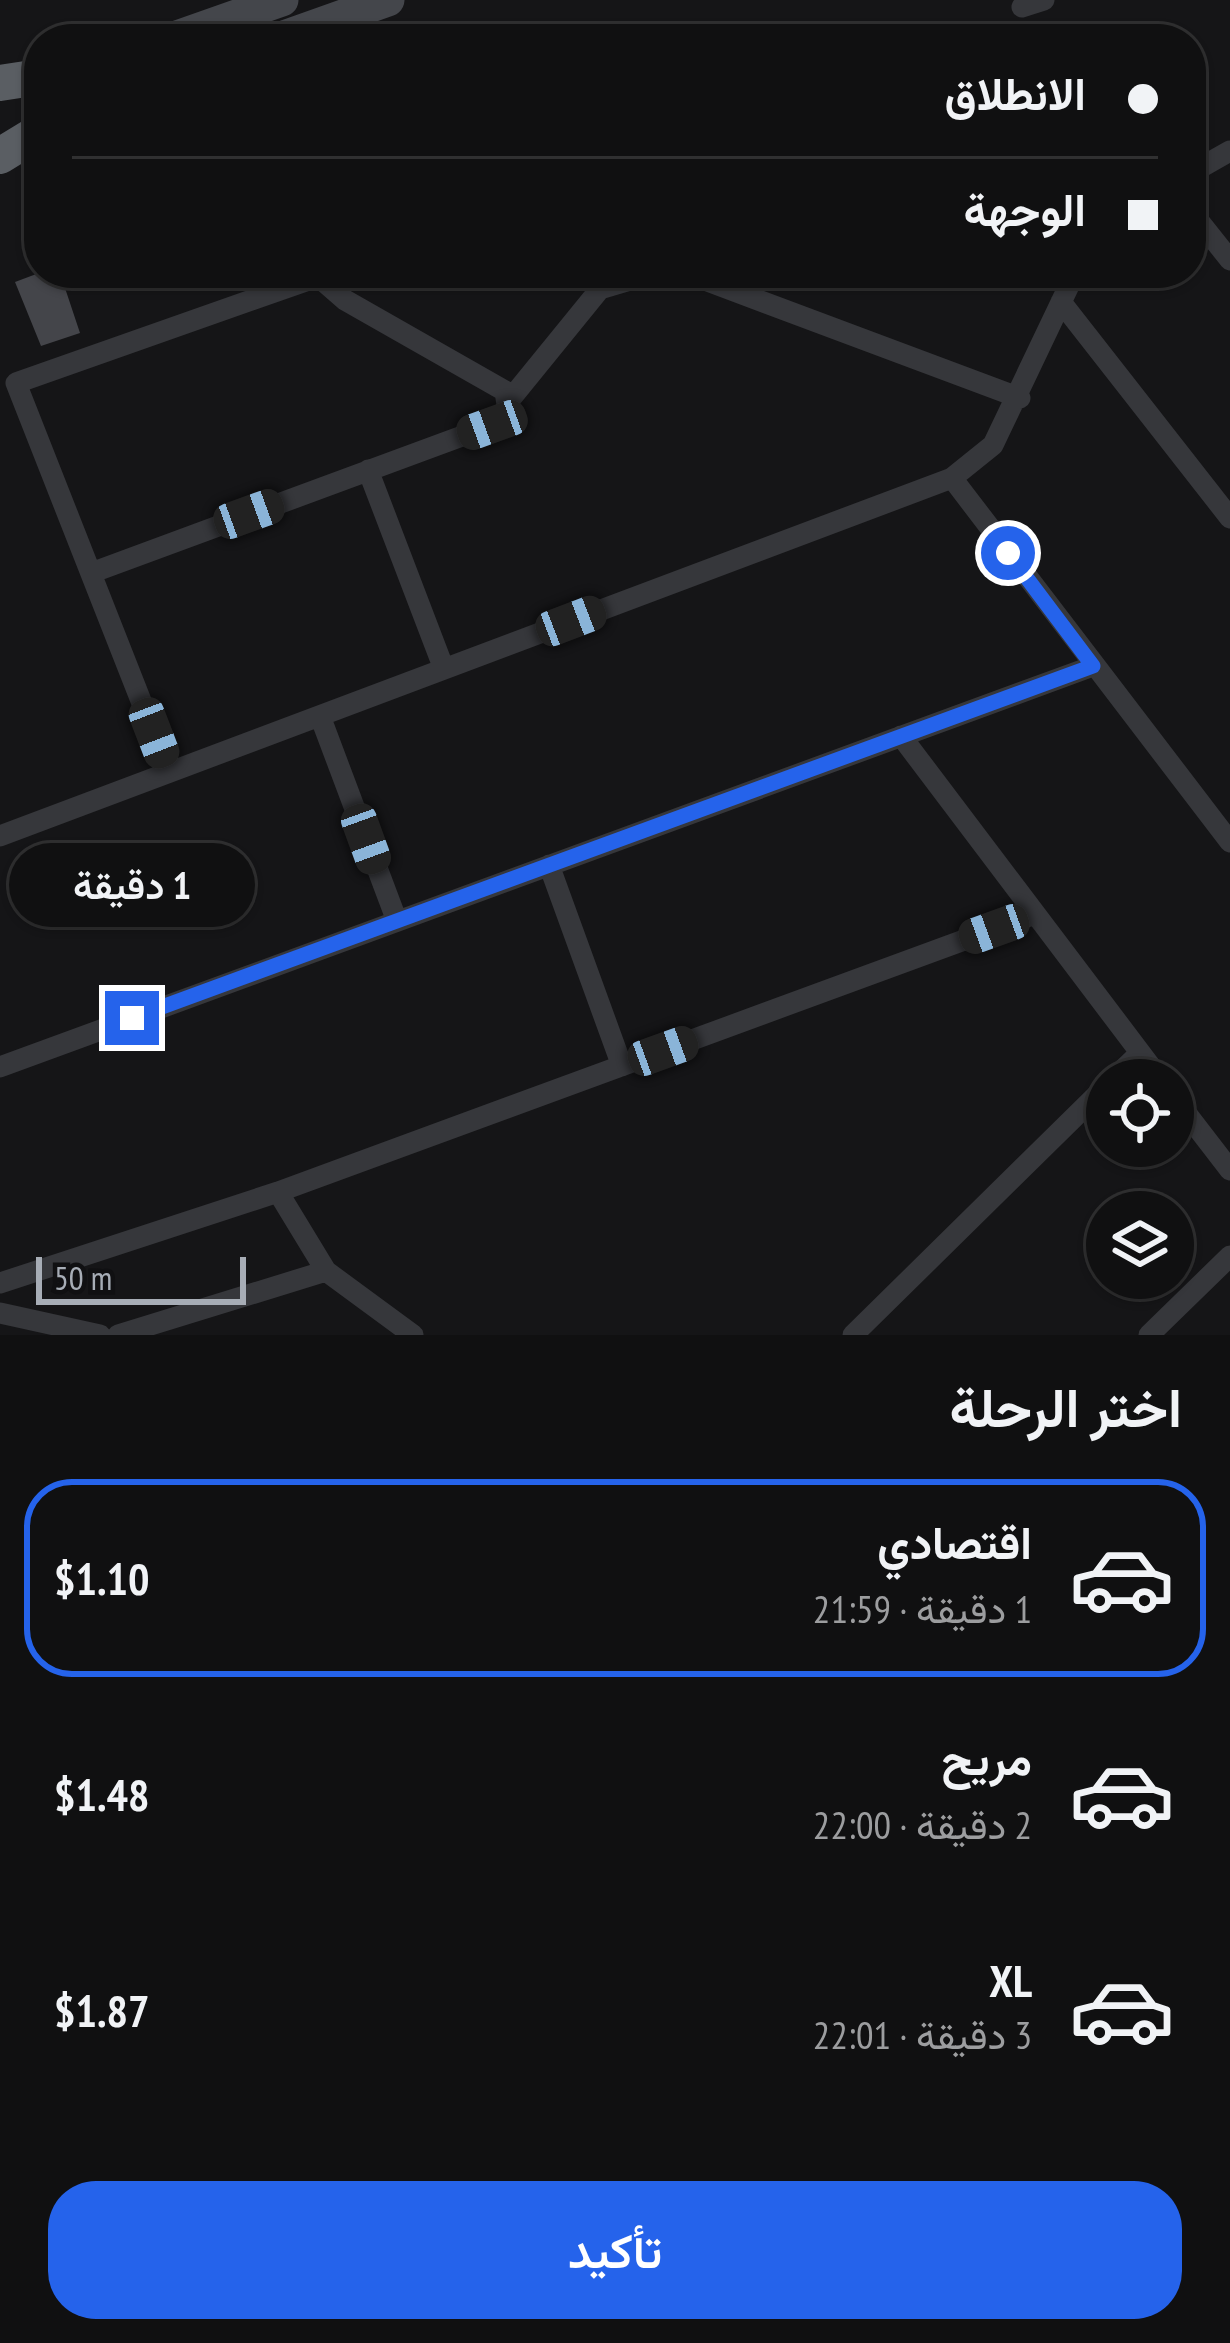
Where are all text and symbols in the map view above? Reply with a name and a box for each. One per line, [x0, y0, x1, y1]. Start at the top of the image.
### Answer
text: الانطلاق [945, 64, 1086, 122]
text: الوجهة [964, 180, 1086, 238]
car [452, 396, 532, 454]
car [209, 485, 289, 543]
route start [981, 526, 1035, 580]
car [531, 591, 611, 651]
car [124, 693, 184, 773]
car [337, 799, 395, 879]
callout: 1 دقيقة [9, 844, 255, 928]
text: 1 دقيقة [73, 859, 191, 910]
car [954, 900, 1034, 958]
route end [105, 991, 159, 1045]
car [623, 1022, 703, 1080]
map controls [1086, 1059, 1194, 1299]
button: locate [1086, 1059, 1194, 1167]
button: layers [1086, 1191, 1194, 1299]
scale bar [36, 1251, 246, 1304]
text: 50 m [54, 1256, 112, 1299]
text: اختر الرحلة [949, 1372, 1182, 1442]
text: اقتصادي [877, 1513, 1032, 1571]
icon: car [1068, 1524, 1176, 1632]
text: $1.10 [54, 1549, 150, 1607]
text: 1 دقيقة · 21:59 [813, 1583, 1032, 1634]
text: مريح [941, 1729, 1032, 1787]
icon: car [1068, 1740, 1176, 1848]
text: $1.48 [54, 1765, 150, 1823]
text: 2 دقيقة · 22:00 [813, 1799, 1032, 1850]
text: XL [989, 1951, 1032, 2009]
icon: car [1068, 1956, 1176, 2064]
text: $1.87 [54, 1981, 150, 2039]
text: 3 دقيقة · 22:01 [813, 2009, 1032, 2060]
button: تأكيد [48, 2181, 1182, 2319]

